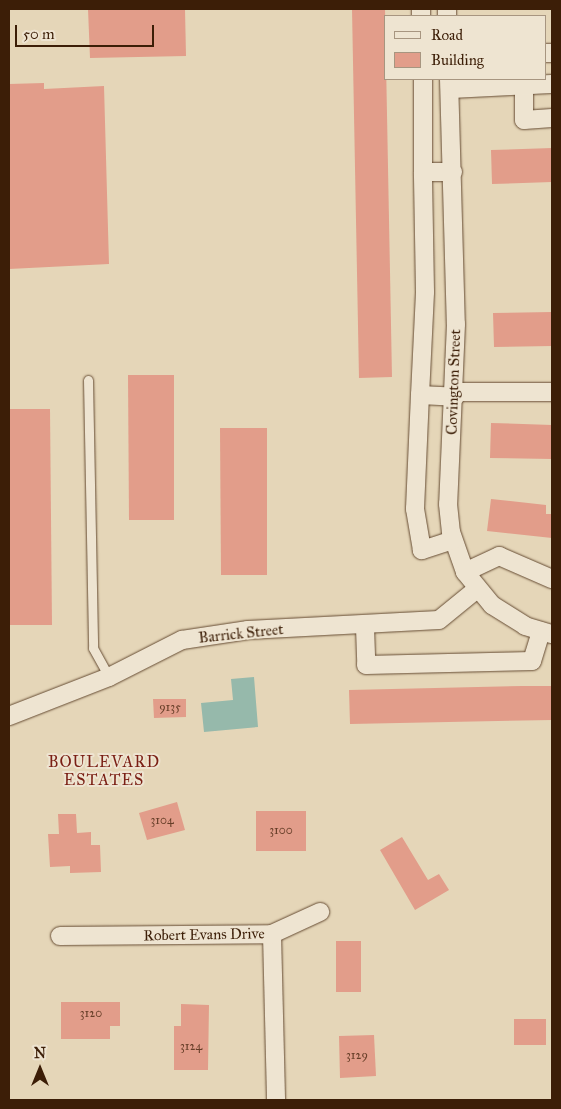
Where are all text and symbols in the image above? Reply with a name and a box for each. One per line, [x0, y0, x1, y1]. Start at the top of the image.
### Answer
scale bar [18, 15, 156, 47]
legend [384, 15, 546, 80]
text: 50 m [23, 25, 55, 43]
text: Road [431, 26, 463, 44]
text: Building [431, 51, 484, 69]
street label: Covington Street [443, 329, 465, 435]
street label: Barrick Street [198, 621, 284, 647]
house number: 9135 [159, 701, 181, 715]
district label: BOULEVARD ESTATES [47, 752, 161, 790]
house number: 3104 [150, 814, 174, 828]
house number: 3100 [269, 824, 293, 838]
street label: Robert Evans Drive [143, 925, 265, 945]
house number: 3120 [80, 1007, 102, 1021]
house number: 3124 [180, 1040, 202, 1054]
north arrow [15, 1044, 65, 1094]
text: N [34, 1045, 46, 1062]
house number: 3129 [346, 1049, 368, 1063]

